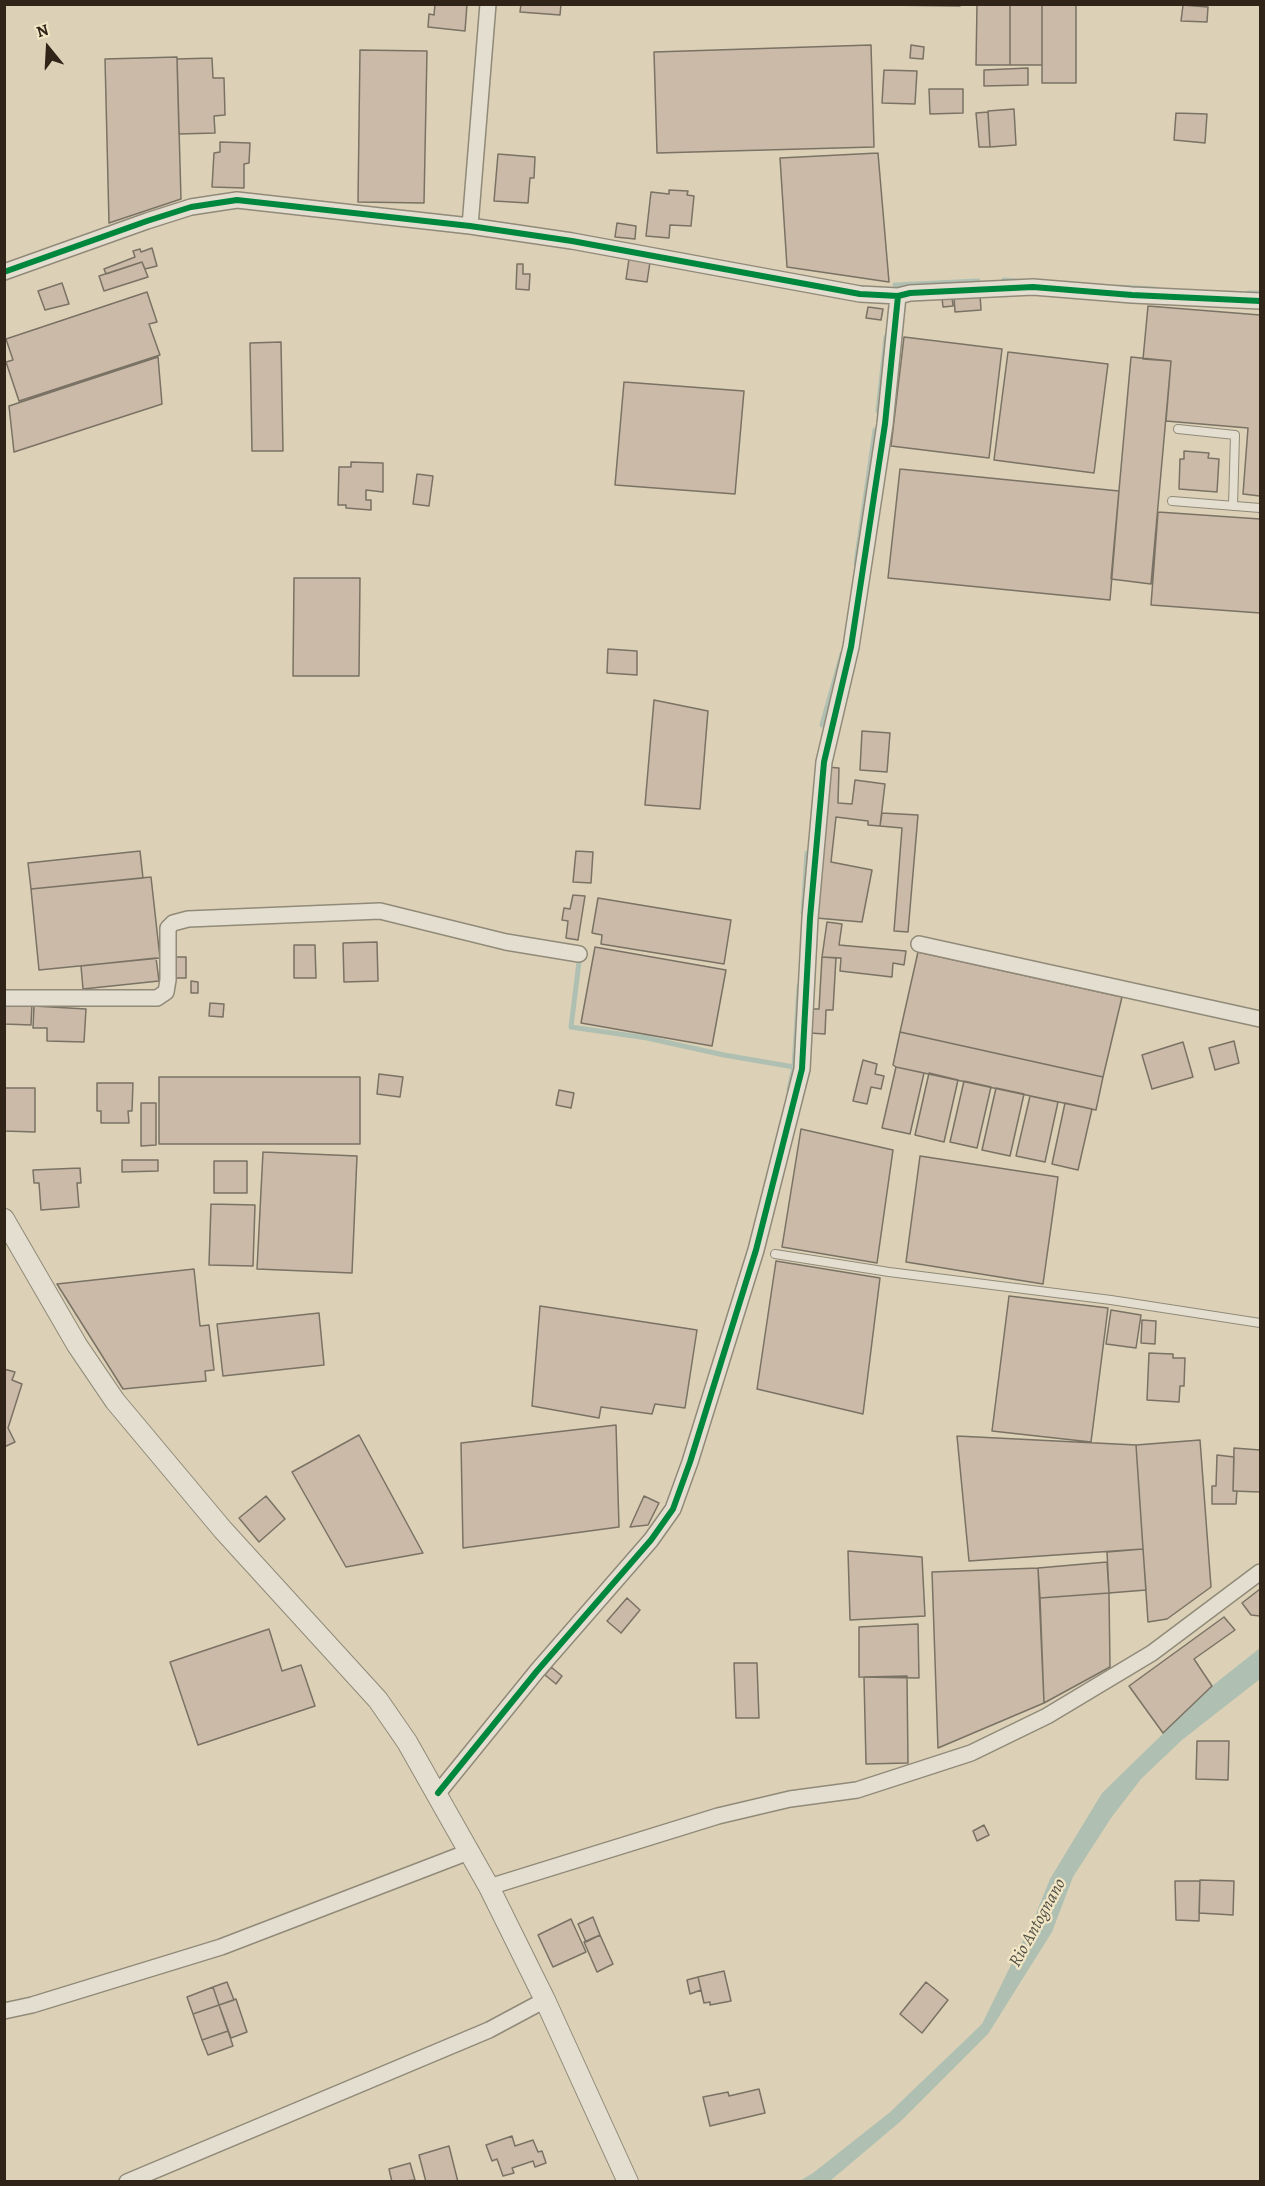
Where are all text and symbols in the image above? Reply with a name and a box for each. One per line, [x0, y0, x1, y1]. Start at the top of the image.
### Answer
north arrow [18, 18, 78, 78]
text: N [33, 19, 51, 43]
water label: Rio Antognano [1005, 1875, 1071, 1971]

